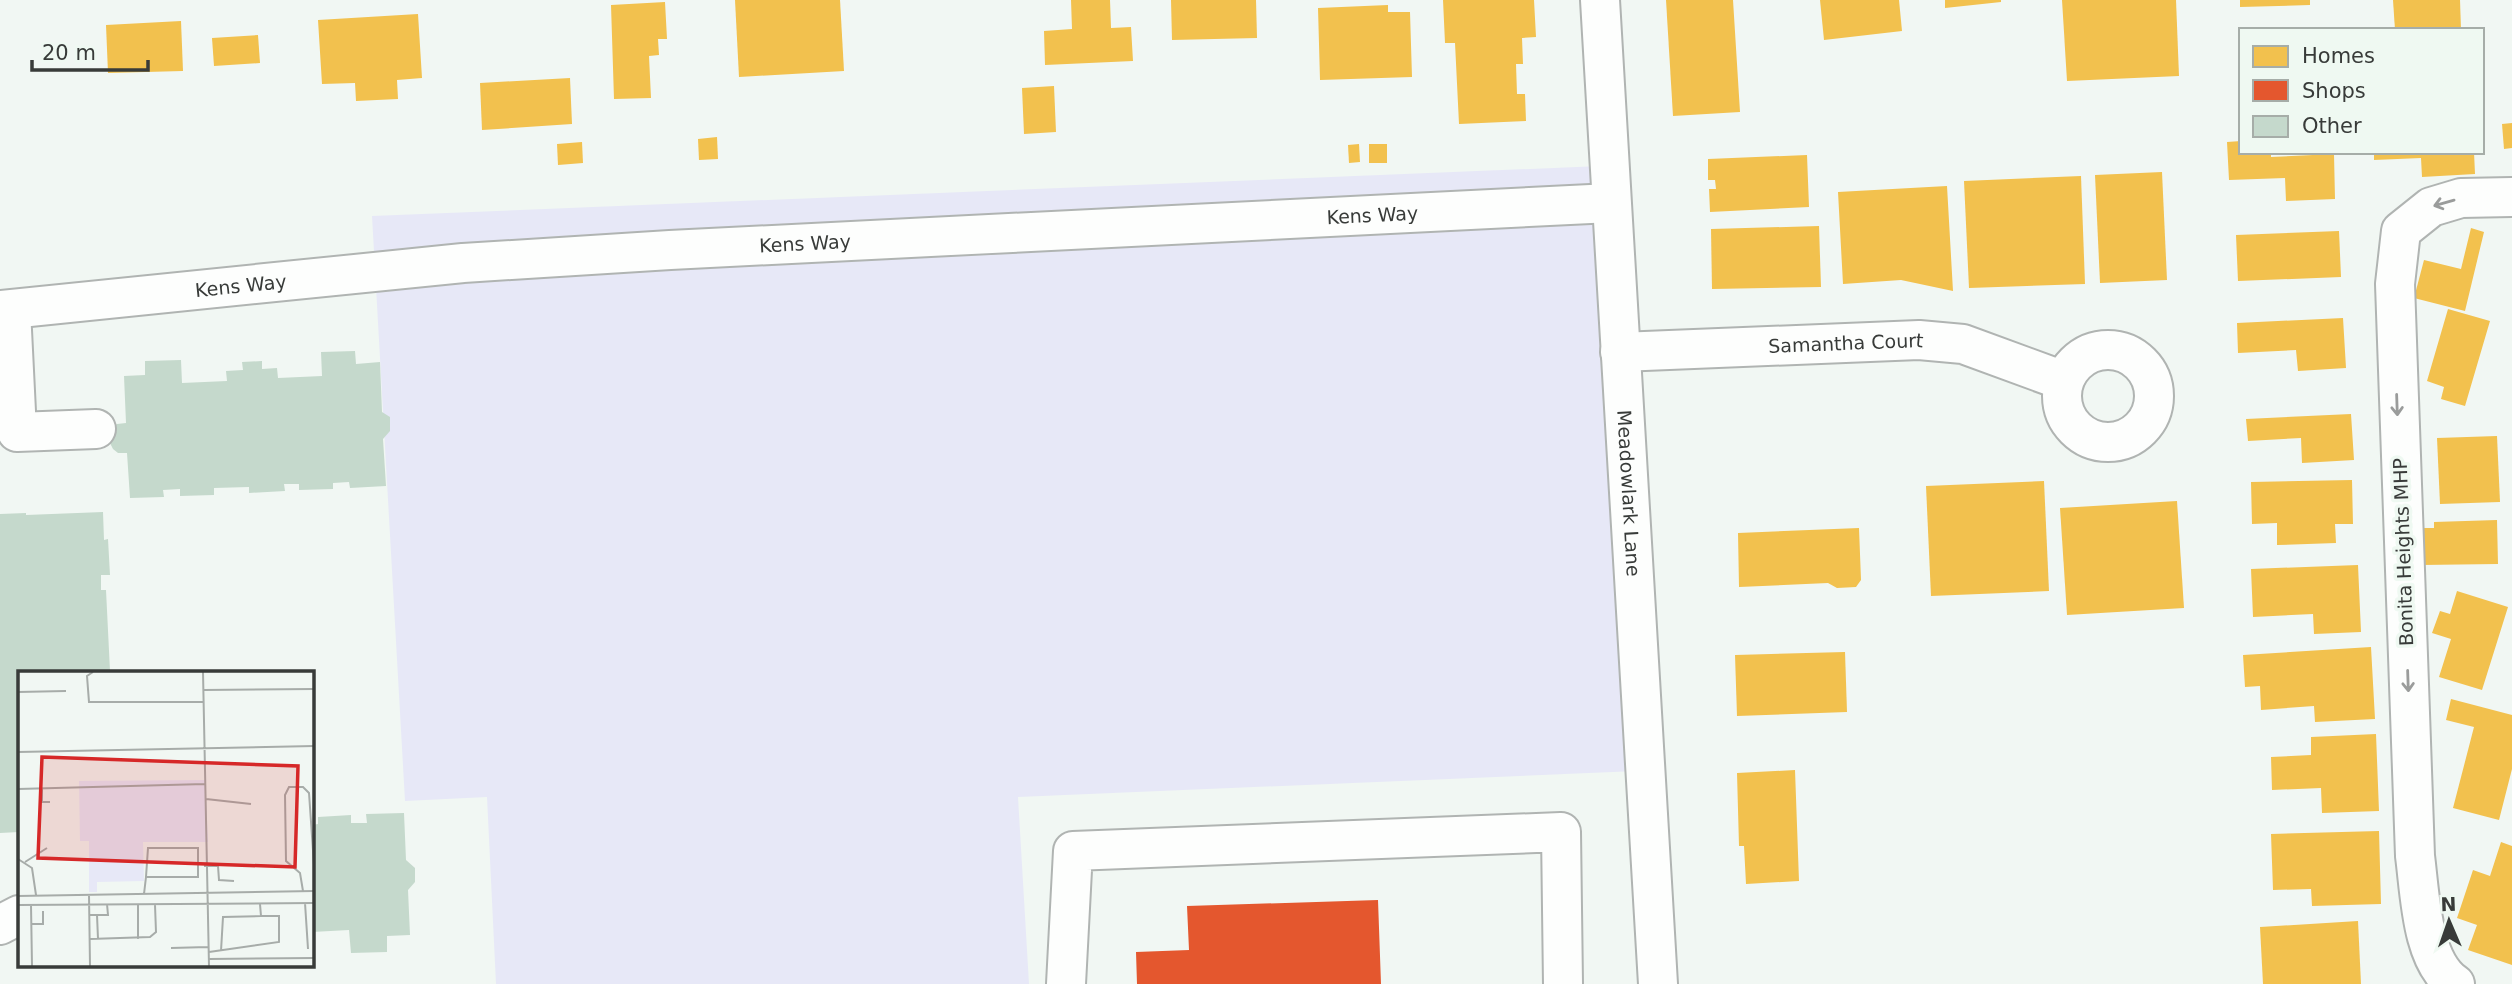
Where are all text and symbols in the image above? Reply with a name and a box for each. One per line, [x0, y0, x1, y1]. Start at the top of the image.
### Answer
scale bar [32, 28, 147, 72]
legend [2239, 28, 2484, 154]
text: 20 m [42, 41, 96, 65]
text: Homes [2302, 44, 2375, 68]
text: Shops [2302, 79, 2366, 103]
text: Other [2302, 114, 2362, 138]
one-way arrow [2434, 197, 2456, 210]
street label: Kens Way [1326, 202, 1419, 228]
street label: Kens Way [759, 230, 851, 257]
street label: Kens Way [194, 270, 287, 301]
street label: Samantha Court [1768, 329, 1924, 357]
one-way arrow [2391, 393, 2404, 416]
street label: Meadowlark Lane [1613, 409, 1645, 577]
street label: Bonita Heights MHP [2389, 458, 2417, 646]
one-way arrow [2402, 670, 2415, 693]
inset map [18, 671, 313, 967]
north arrow [2414, 886, 2484, 956]
text: N [2440, 893, 2457, 915]

